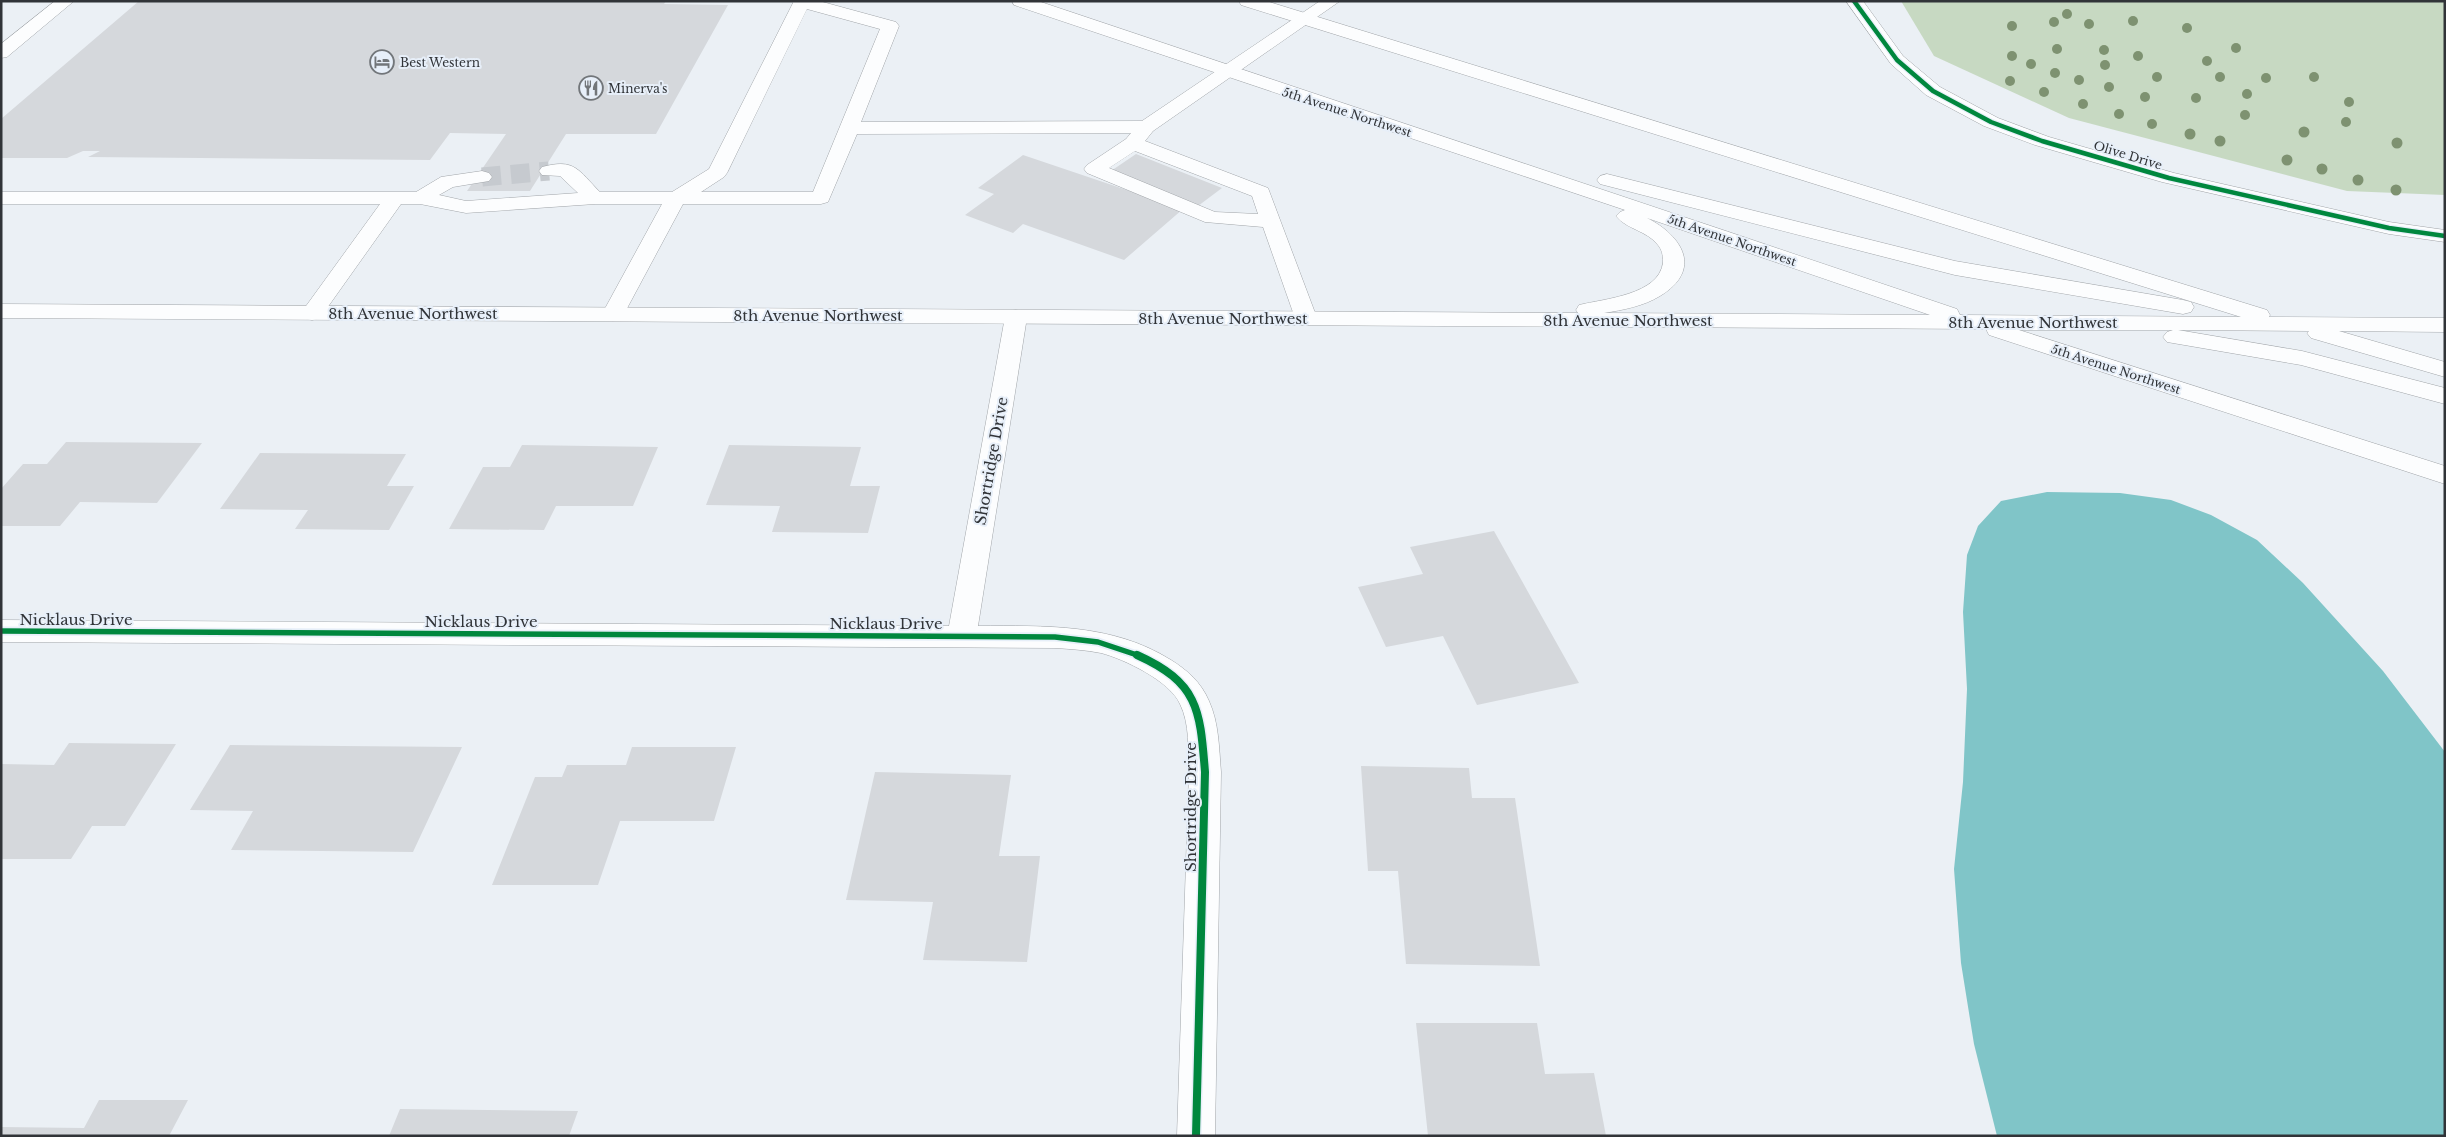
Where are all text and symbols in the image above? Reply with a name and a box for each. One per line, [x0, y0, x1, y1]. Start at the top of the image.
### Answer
hotel icon: Best Western [369, 49, 395, 75]
place label: Best Western [400, 55, 480, 70]
restaurant icon: Minerva's [578, 75, 604, 101]
place label: Minerva's [608, 81, 668, 96]
street label: 5th Avenue Northwest [1280, 84, 1414, 140]
street label: Olive Drive [2092, 137, 2164, 173]
street label: 5th Avenue Northwest [1666, 211, 1799, 269]
street label: 8th Avenue Northwest [328, 304, 498, 323]
street label: 8th Avenue Northwest [733, 306, 903, 325]
street label: 8th Avenue Northwest [1138, 309, 1308, 328]
street label: 8th Avenue Northwest [1543, 311, 1713, 330]
street label: 8th Avenue Northwest [1948, 313, 2118, 332]
street label: 5th Avenue Northwest [2049, 341, 2183, 397]
street label: Shortridge Drive [970, 395, 1012, 527]
street label: Nicklaus Drive [20, 610, 132, 629]
street label: Nicklaus Drive [425, 612, 537, 631]
street label: Nicklaus Drive [830, 614, 942, 633]
street label: Shortridge Drive [1181, 742, 1200, 872]

